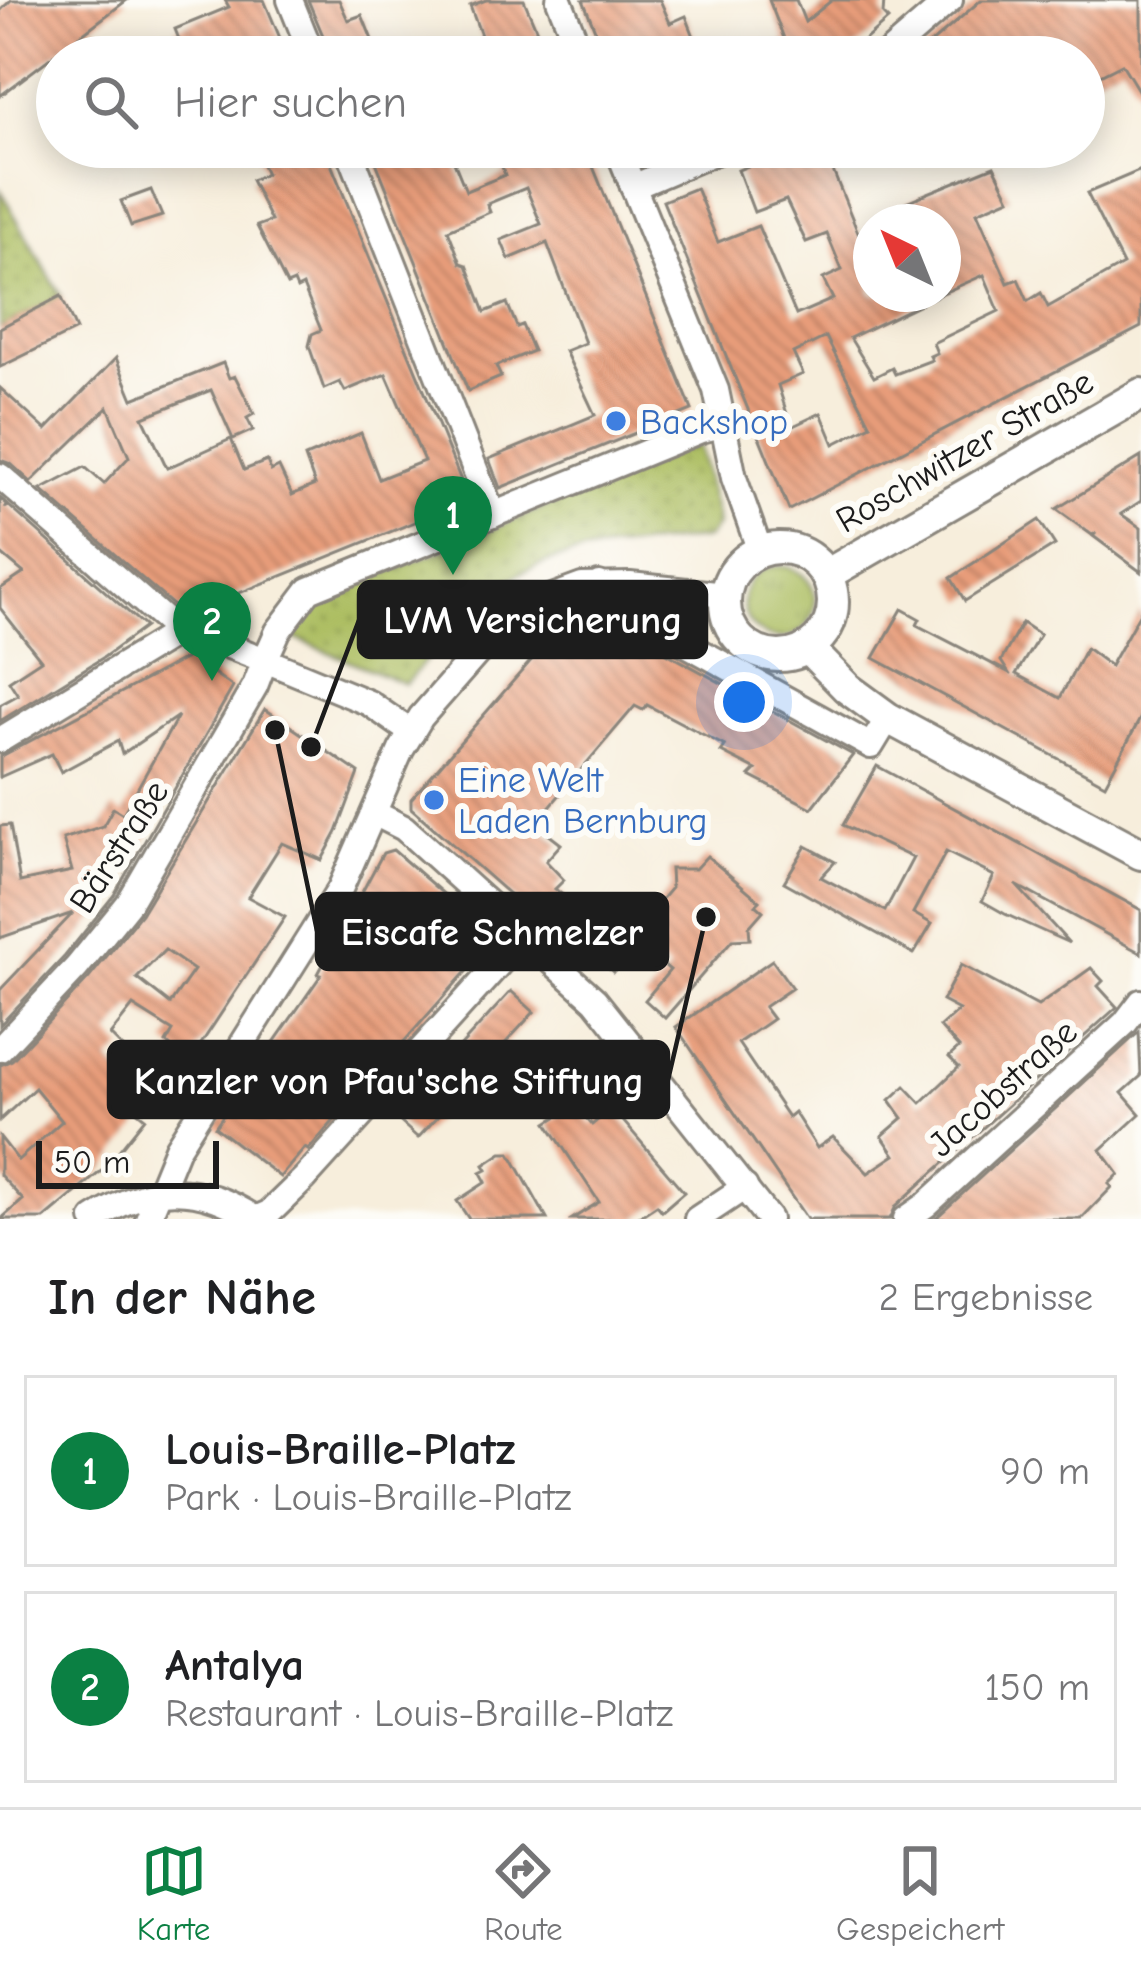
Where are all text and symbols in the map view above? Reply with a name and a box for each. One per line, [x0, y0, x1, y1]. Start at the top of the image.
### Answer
search box [36, 36, 1105, 168]
icon: search [78, 69, 144, 135]
text: Hier suchen [174, 76, 407, 128]
north arrow [853, 204, 961, 312]
street label: Roschwitzer Straße [829, 361, 1100, 542]
place label: Backshop [640, 402, 788, 443]
marker: Backshop [603, 408, 629, 434]
pin: 1 [414, 476, 492, 575]
pin: 2 [173, 582, 251, 681]
callout: LVM Versicherung [359, 582, 706, 657]
text: LVM Versicherung [383, 598, 683, 643]
your location [714, 672, 774, 732]
place label: Eine Welt Laden Bernburg [458, 760, 708, 842]
street label: Bärstraße [61, 773, 177, 921]
marker: Eine Welt Laden Bernburg [421, 787, 447, 813]
callout: Eiscafe Schmelzer [317, 894, 667, 969]
text: Eiscafe Schmelzer [341, 910, 644, 955]
street label: Jacobstraße [921, 1011, 1085, 1165]
callout: Kanzler von Pfau'sche Stiftung [109, 1042, 668, 1117]
text: Kanzler von Pfau'sche Stiftung [134, 1059, 644, 1104]
scale bar [36, 1135, 219, 1188]
text: 50 m [54, 1143, 130, 1181]
text: In der Nähe [48, 1268, 316, 1327]
text: 2 Ergebnisse [878, 1275, 1093, 1320]
text: Louis-Braille-Platz [165, 1423, 515, 1475]
text: 1 [82, 1449, 98, 1494]
text: 90 m [1000, 1449, 1090, 1494]
text: Park · Louis-Braille-Platz [165, 1475, 572, 1520]
text: Antalya [165, 1639, 304, 1691]
text: 2 [80, 1665, 100, 1710]
text: 150 m [984, 1665, 1090, 1710]
text: Restaurant · Louis-Braille-Platz [165, 1691, 673, 1736]
tab: Karte [137, 1838, 210, 1948]
tab: Route [484, 1838, 563, 1948]
tab: Gespeichert [836, 1838, 1004, 1948]

